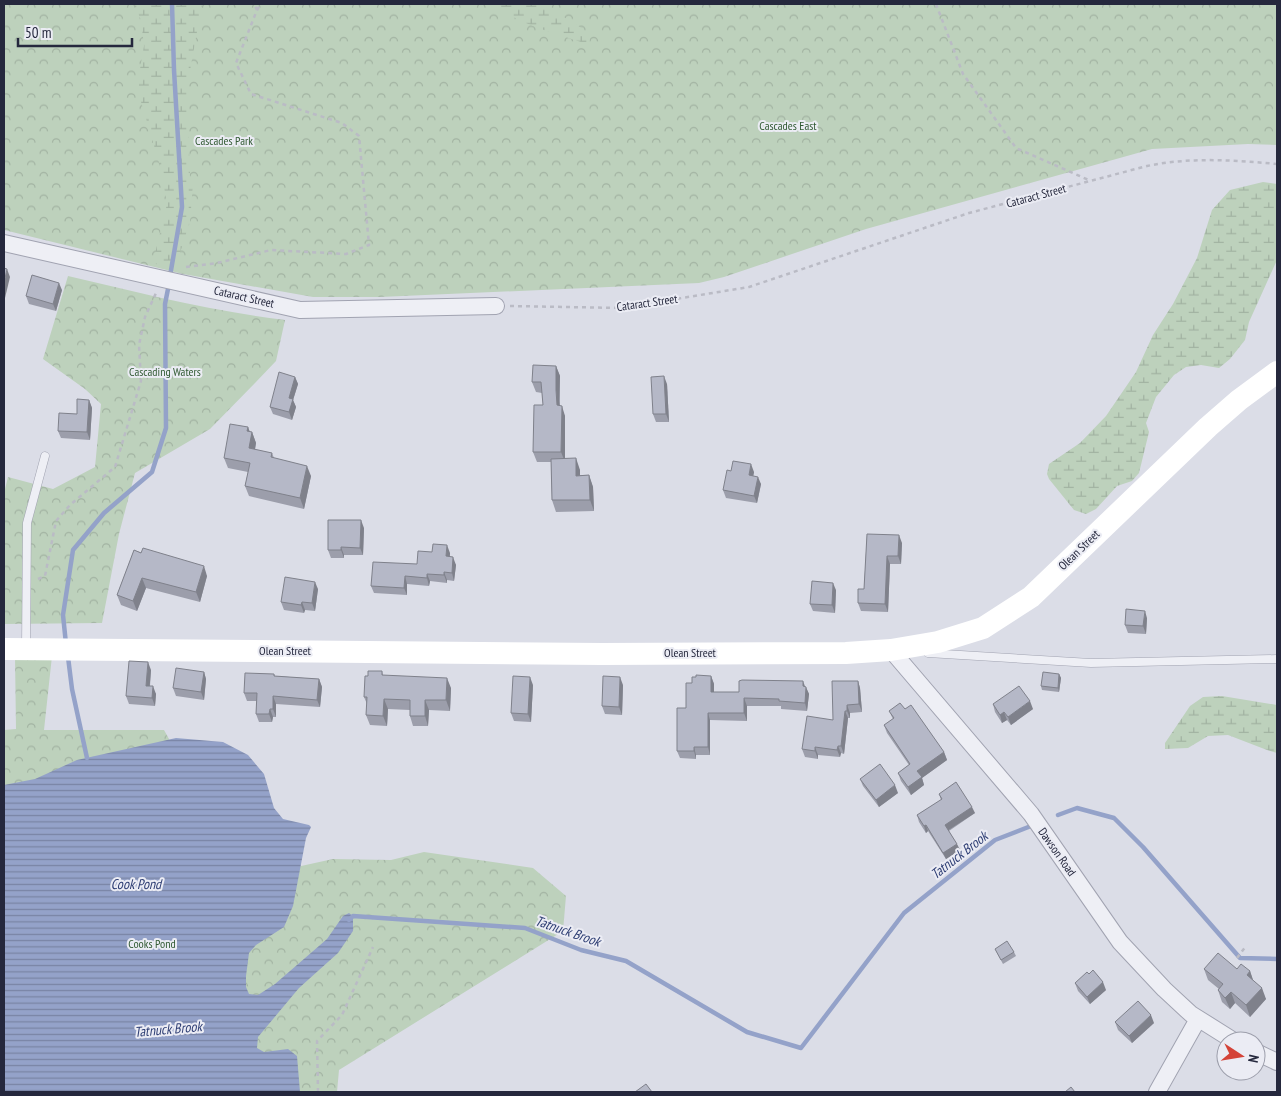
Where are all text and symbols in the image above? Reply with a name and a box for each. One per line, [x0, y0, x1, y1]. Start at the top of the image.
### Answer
scale bar [18, 15, 131, 47]
text: 50 m [25, 23, 51, 42]
park label: Cascades East [759, 118, 817, 133]
park label: Cascades Park [195, 133, 253, 148]
street label: Cataract Street [1004, 180, 1068, 211]
street label: Cataract Street [213, 282, 276, 311]
street label: Cataract Street [616, 291, 679, 314]
park label: Cascading Waters [129, 364, 201, 379]
street label: Olean Street [1055, 526, 1103, 573]
street label: Olean Street [259, 643, 312, 658]
street label: Olean Street [664, 645, 717, 660]
street label: Dawson Road [1035, 825, 1080, 879]
water label: Tatnuck Brook [927, 826, 992, 883]
water label: Cook Pond [111, 875, 163, 893]
water label: Tatnuck Brook [533, 911, 604, 951]
park label: Cooks Pond [128, 936, 176, 951]
water label: Tatnuck Brook [133, 1017, 204, 1041]
north arrow [1216, 1031, 1266, 1081]
text: N [1244, 1053, 1263, 1064]

